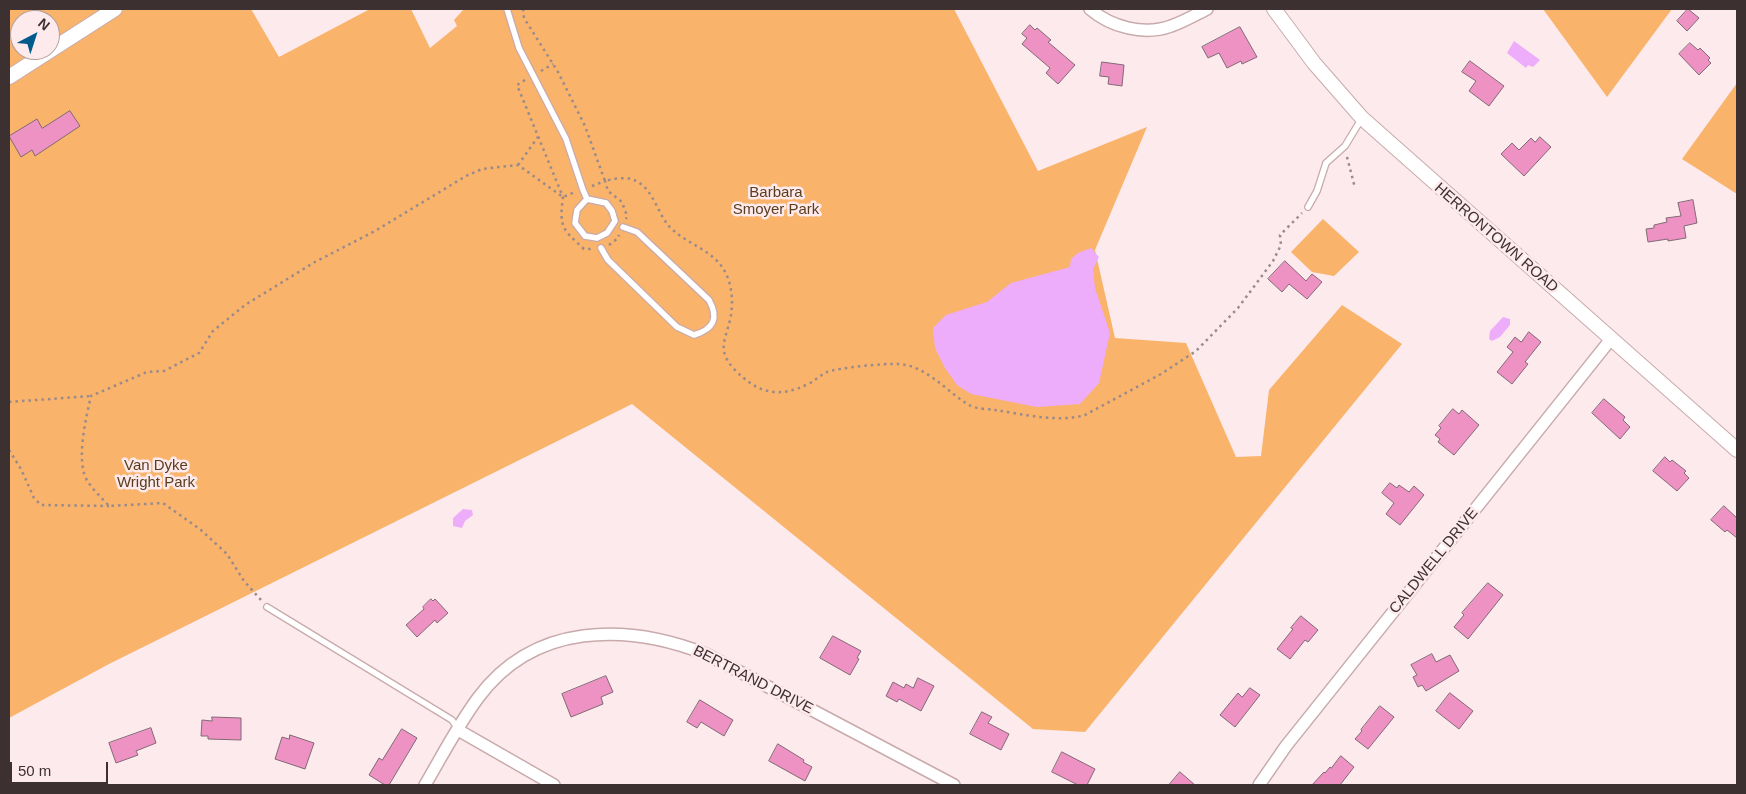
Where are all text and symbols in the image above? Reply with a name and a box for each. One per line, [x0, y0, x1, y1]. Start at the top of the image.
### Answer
north arrow [10, 10, 60, 60]
text: N [35, 15, 53, 34]
street label: HERRONTOWN ROAD [1430, 179, 1562, 297]
park label: Barbara Smoyer Park [733, 184, 819, 219]
park label: Van Dyke Wright Park [117, 457, 195, 492]
street label: CALDWELL DRIVE [1386, 504, 1482, 618]
street label: BERTRAND DRIVE [690, 642, 816, 718]
scale bar [12, 752, 110, 784]
text: 50 m [18, 762, 51, 779]

